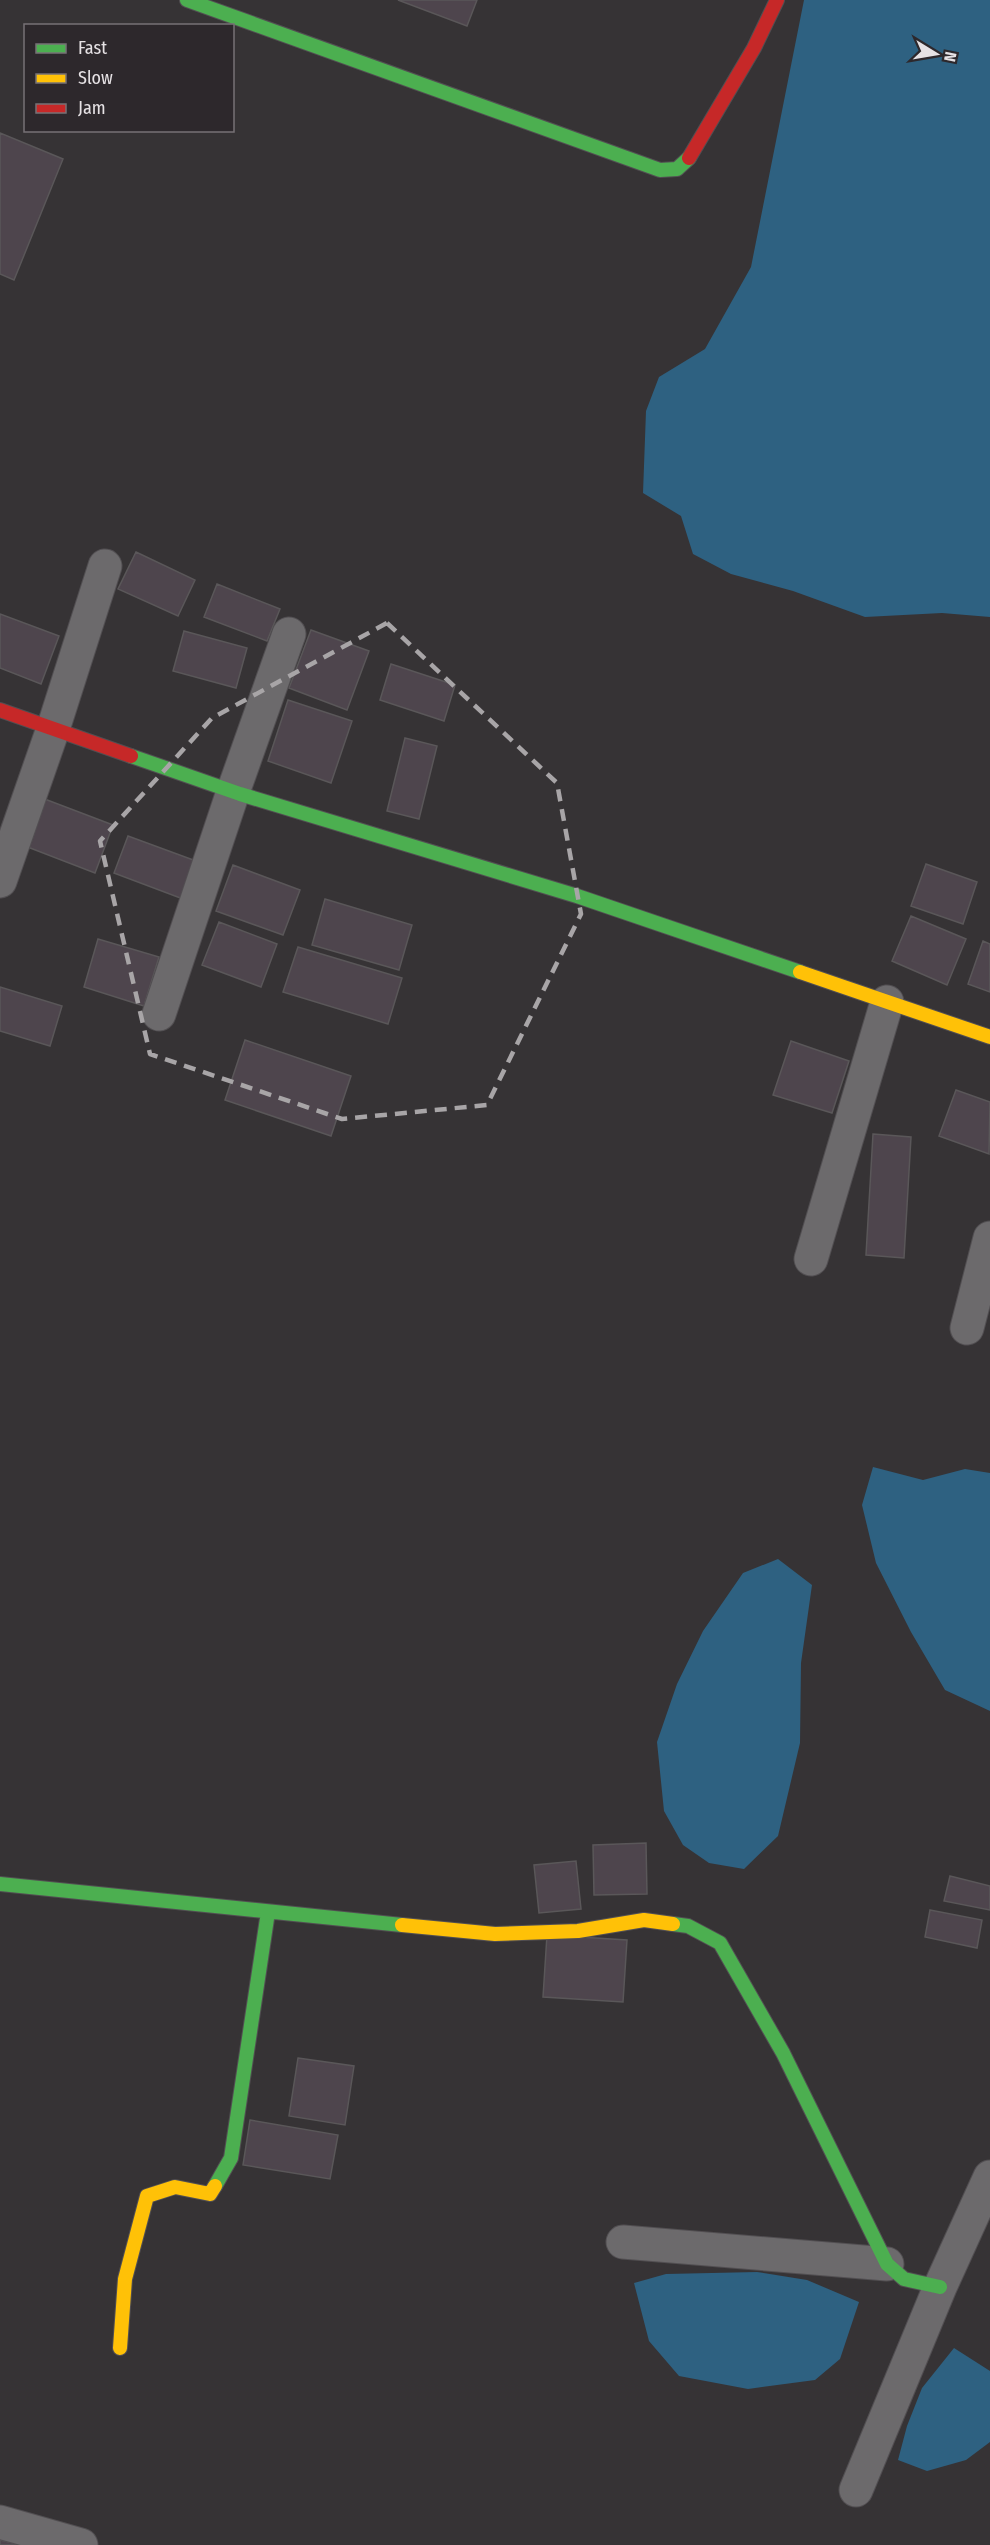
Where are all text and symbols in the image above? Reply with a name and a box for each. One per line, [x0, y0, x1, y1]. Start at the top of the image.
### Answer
legend [24, 24, 234, 132]
north arrow [906, 24, 966, 84]
text: Fast [78, 37, 107, 59]
text: N [940, 50, 960, 63]
text: Slow [78, 67, 113, 89]
text: Jam [78, 97, 106, 119]

